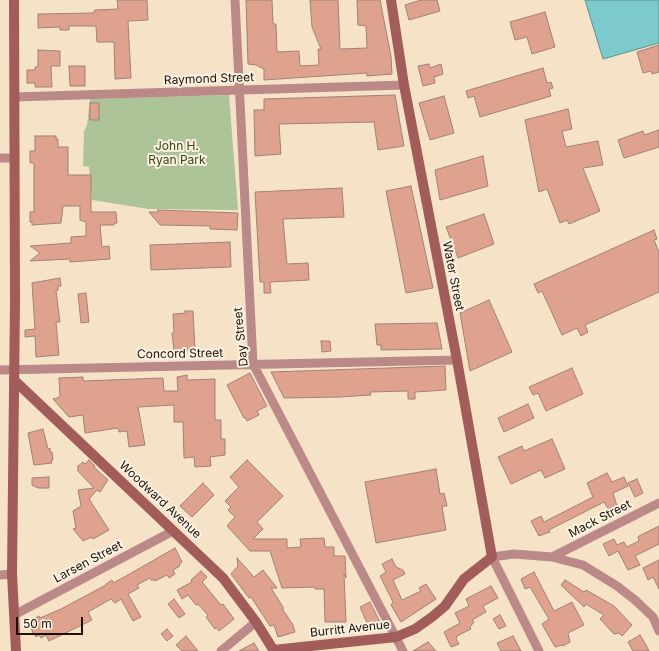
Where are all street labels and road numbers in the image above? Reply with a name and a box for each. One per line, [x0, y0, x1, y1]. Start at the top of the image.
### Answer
street label: Raymond Street [164, 70, 254, 88]
street label: Water Street [439, 240, 467, 312]
street label: Day Street [231, 307, 251, 367]
street label: Concord Street [137, 346, 223, 362]
street label: Woodward Avenue [116, 458, 204, 542]
street label: Mack Street [566, 497, 634, 541]
street label: Larsen Street [51, 538, 125, 586]
street label: Burritt Avenue [309, 618, 391, 640]

